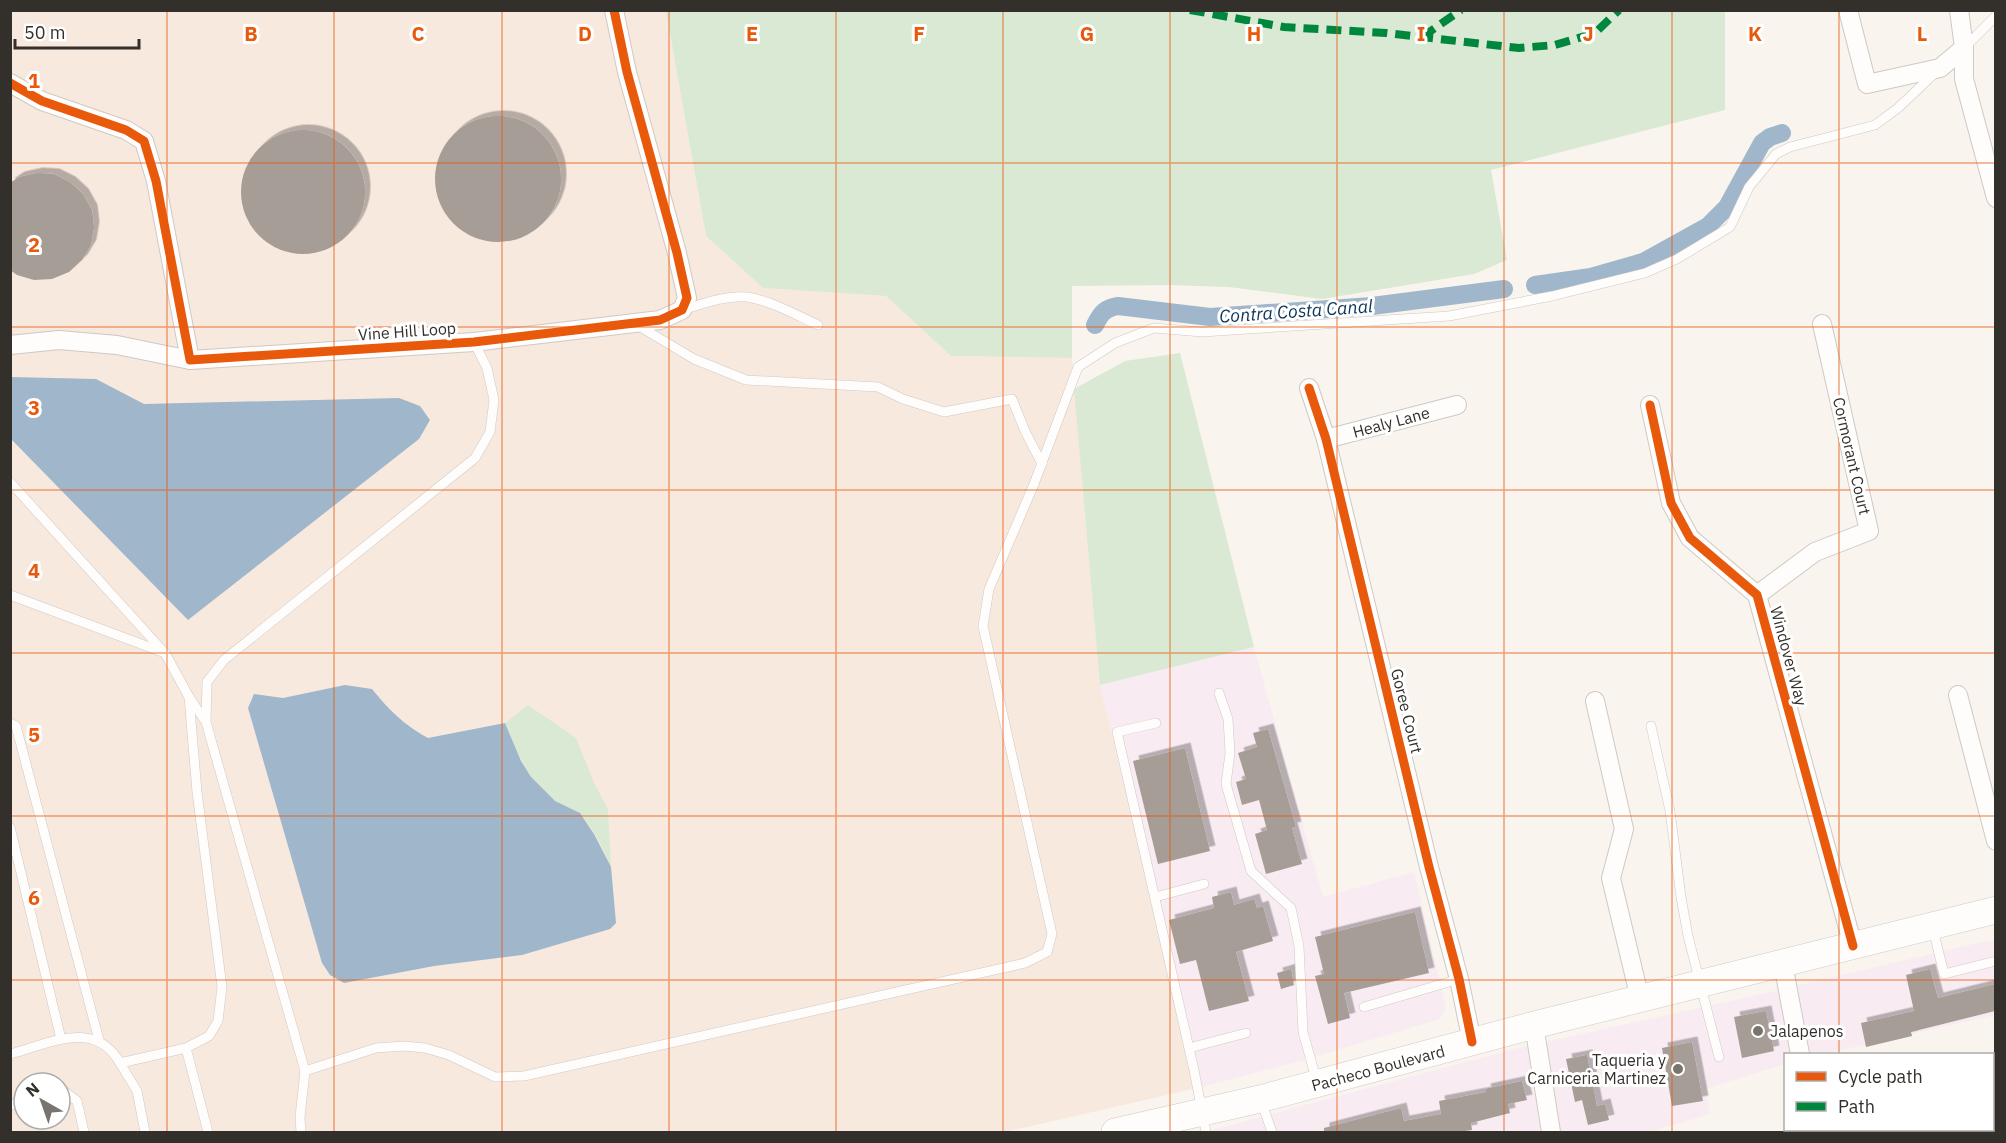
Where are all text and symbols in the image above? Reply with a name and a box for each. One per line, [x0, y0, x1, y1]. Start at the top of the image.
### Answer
scale bar [15, 12, 140, 50]
text: B [244, 20, 258, 47]
text: C [411, 20, 425, 47]
text: D [578, 20, 592, 47]
text: E [746, 20, 758, 47]
text: F [913, 20, 925, 47]
text: G [1080, 20, 1094, 47]
text: H [1247, 20, 1261, 47]
text: I [1417, 20, 1425, 47]
text: J [1582, 20, 1594, 47]
text: K [1748, 20, 1762, 47]
text: L [1917, 20, 1927, 47]
text: 50 m [24, 21, 66, 44]
text: 1 [28, 67, 40, 94]
text: 2 [28, 231, 40, 258]
water label: Contra Costa Canal [1219, 294, 1374, 328]
street label: Vine Hill Loop [357, 318, 457, 344]
text: 3 [28, 394, 40, 421]
street label: Cormorant Court [1829, 395, 1875, 517]
street label: Healy Lane [1350, 402, 1432, 442]
text: 4 [28, 557, 40, 584]
street label: Windover Way [1766, 604, 1812, 708]
street label: Goree Court [1387, 666, 1427, 756]
text: 5 [28, 721, 40, 748]
text: 6 [28, 884, 40, 911]
place label: Jalapenos [1770, 1021, 1844, 1041]
marker: Jalapenos [1751, 1024, 1765, 1038]
street label: Pacheco Boulevard [1309, 1041, 1447, 1095]
place label: Taqueria y Carniceria Martinez [1527, 1050, 1666, 1088]
legend [1784, 1053, 1994, 1131]
marker: Taqueria y Carniceria Martinez [1671, 1062, 1685, 1076]
text: Cycle path [1838, 1065, 1923, 1088]
north arrow [12, 1071, 72, 1131]
text: N [21, 1078, 43, 1101]
text: Path [1838, 1095, 1875, 1118]

